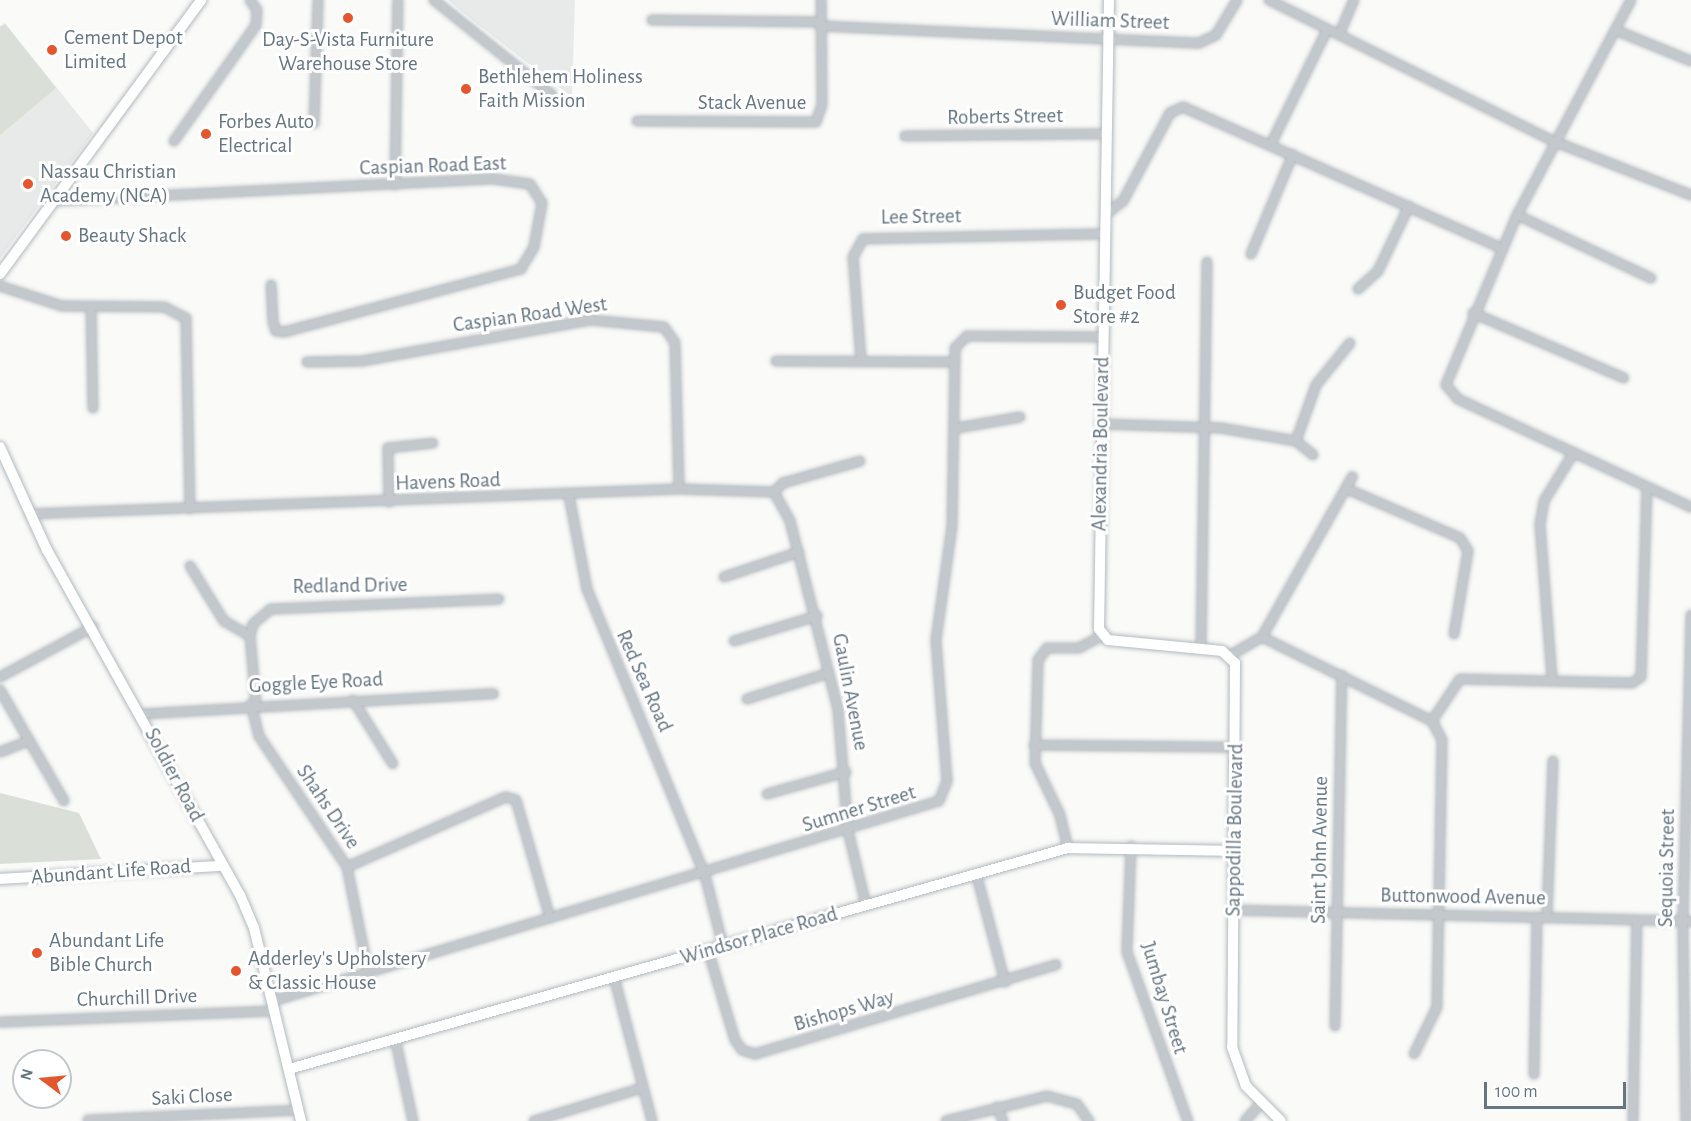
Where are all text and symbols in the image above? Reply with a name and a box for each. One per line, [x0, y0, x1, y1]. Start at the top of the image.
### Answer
street label: William Street [1050, 6, 1170, 36]
marker: Day-S-Vista Furniture Warehouse Store [341, 11, 355, 25]
place label: Cement Depot Limited [64, 25, 183, 75]
place label: Day-S-Vista Furniture Warehouse Store [262, 27, 434, 77]
marker: Cement Depot Limited [45, 43, 59, 57]
place label: Bethlehem Holiness Faith Mission [478, 64, 643, 114]
marker: Bethlehem Holiness Faith Mission [459, 82, 473, 96]
street label: Stack Avenue [698, 90, 806, 116]
street label: Roberts Street [947, 103, 1063, 131]
place label: Forbes Auto Electrical [218, 109, 314, 159]
marker: Forbes Auto Electrical [199, 127, 213, 141]
street label: Caspian Road East [359, 151, 507, 181]
place label: Nassau Christian Academy (NCA) [40, 159, 176, 209]
marker: Nassau Christian Academy (NCA) [21, 177, 35, 191]
street label: Lee Street [880, 204, 962, 230]
place label: Beauty Shack [78, 223, 186, 249]
marker: Beauty Shack [59, 229, 73, 243]
place label: Budget Food Store #2 [1073, 280, 1176, 330]
street label: Caspian Road West [451, 292, 609, 338]
marker: Budget Food Store #2 [1054, 298, 1068, 312]
street label: Alexandria Boulevard [1087, 356, 1115, 532]
street label: Havens Road [395, 468, 501, 496]
street label: Redland Drive [292, 572, 408, 600]
street label: Red Sea Road [610, 626, 678, 736]
street label: Gaulin Avenue [826, 631, 874, 753]
street label: Goggle Eye Road [248, 667, 384, 699]
street label: Soldier Road [139, 724, 209, 826]
street label: Sappodilla Boulevard [1221, 743, 1249, 917]
street label: Shahs Drive [291, 760, 365, 854]
street label: Saint John Avenue [1306, 776, 1334, 924]
street label: Sumner Street [799, 780, 919, 838]
street label: Sequoia Street [1653, 809, 1681, 927]
street label: Abundant Life Road [30, 854, 192, 890]
street label: Buttonwood Avenue [1380, 883, 1546, 911]
street label: Windsor Place Road [677, 901, 841, 971]
place label: Abundant Life Bible Church [49, 928, 164, 978]
street label: Jumbay Street [1135, 939, 1193, 1057]
marker: Abundant Life Bible Church [30, 946, 44, 960]
place label: Adderley's Upholstery & Classic House [248, 946, 426, 996]
marker: Adderley's Upholstery & Classic House [229, 964, 243, 978]
street label: Churchill Drive [76, 983, 198, 1013]
street label: Bishops Way [791, 985, 897, 1037]
north arrow [12, 1049, 72, 1109]
text: N [17, 1067, 36, 1082]
scale bar [1487, 1070, 1630, 1108]
street label: Saki Close [151, 1082, 233, 1112]
text: 100 m [1495, 1083, 1538, 1101]

